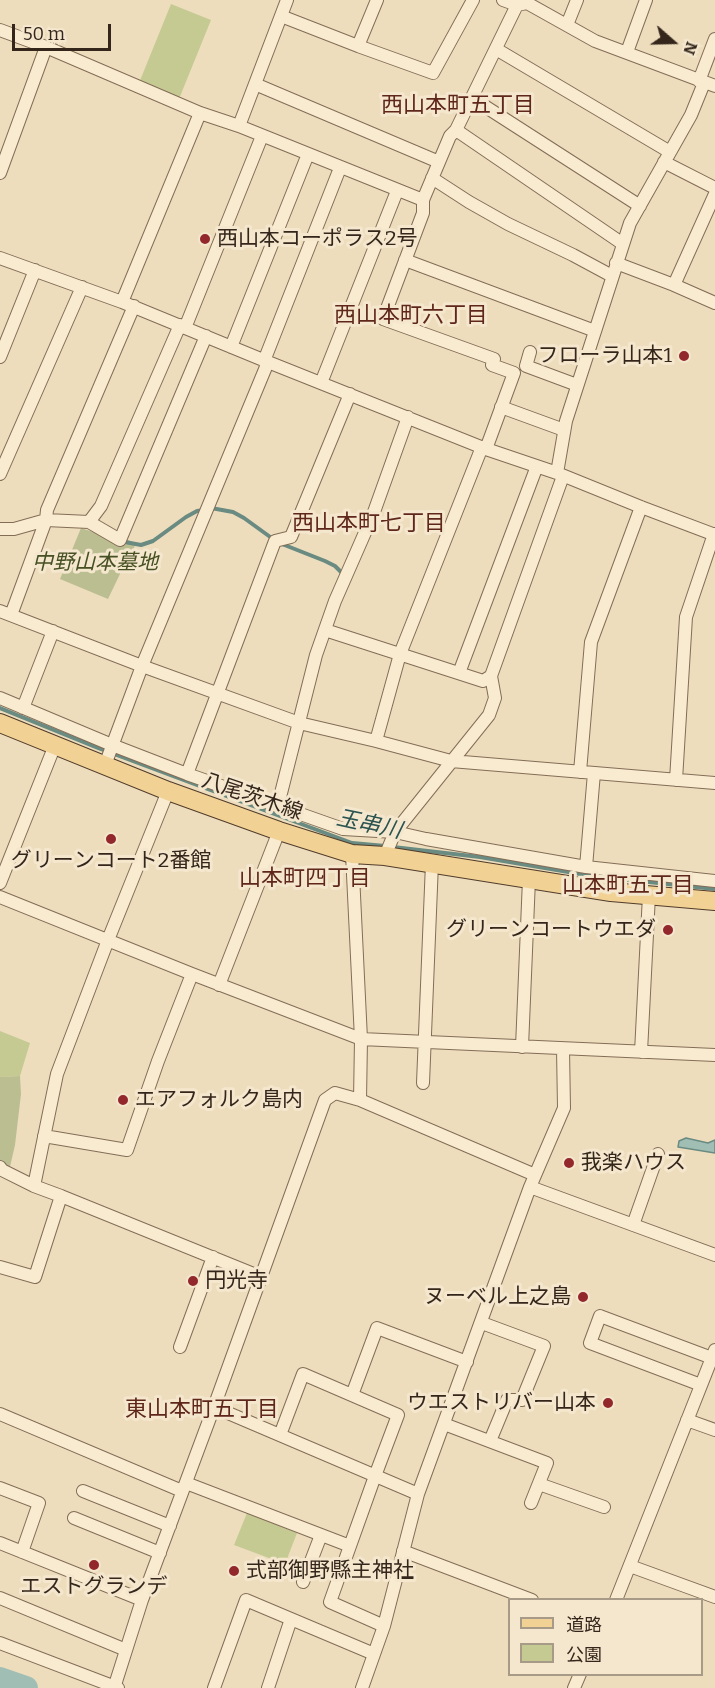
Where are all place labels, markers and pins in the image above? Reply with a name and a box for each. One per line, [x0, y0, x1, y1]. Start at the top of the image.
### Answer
place label: 西山本コーポラス2号 [217, 226, 417, 252]
marker: 西山本コーポラス2号 [198, 232, 212, 246]
place label: フローラ山本1 [537, 343, 672, 369]
marker: フローラ山本1 [677, 349, 691, 363]
marker: グリーンコート2番館 [104, 832, 118, 846]
place label: グリーンコート2番館 [11, 848, 211, 874]
place label: グリーンコートウエダ [446, 917, 656, 943]
marker: グリーンコートウエダ [661, 923, 675, 937]
place label: エアフォルク島内 [135, 1087, 303, 1113]
marker: エアフォルク島内 [116, 1093, 130, 1107]
place label: 我楽ハウス [581, 1150, 686, 1176]
marker: 我楽ハウス [562, 1156, 576, 1170]
place label: 円光寺 [205, 1268, 268, 1294]
marker: 円光寺 [186, 1274, 200, 1288]
place label: ヌーベル上之島 [424, 1284, 571, 1310]
marker: ヌーベル上之島 [576, 1290, 590, 1304]
place label: ウエストリバー山本 [407, 1390, 596, 1416]
marker: ウエストリバー山本 [601, 1396, 615, 1410]
marker: エストグランデ [87, 1558, 101, 1572]
place label: 式部御野縣主神社 [246, 1558, 414, 1584]
marker: 式部御野縣主神社 [227, 1564, 241, 1578]
place label: エストグランデ [21, 1574, 167, 1600]

